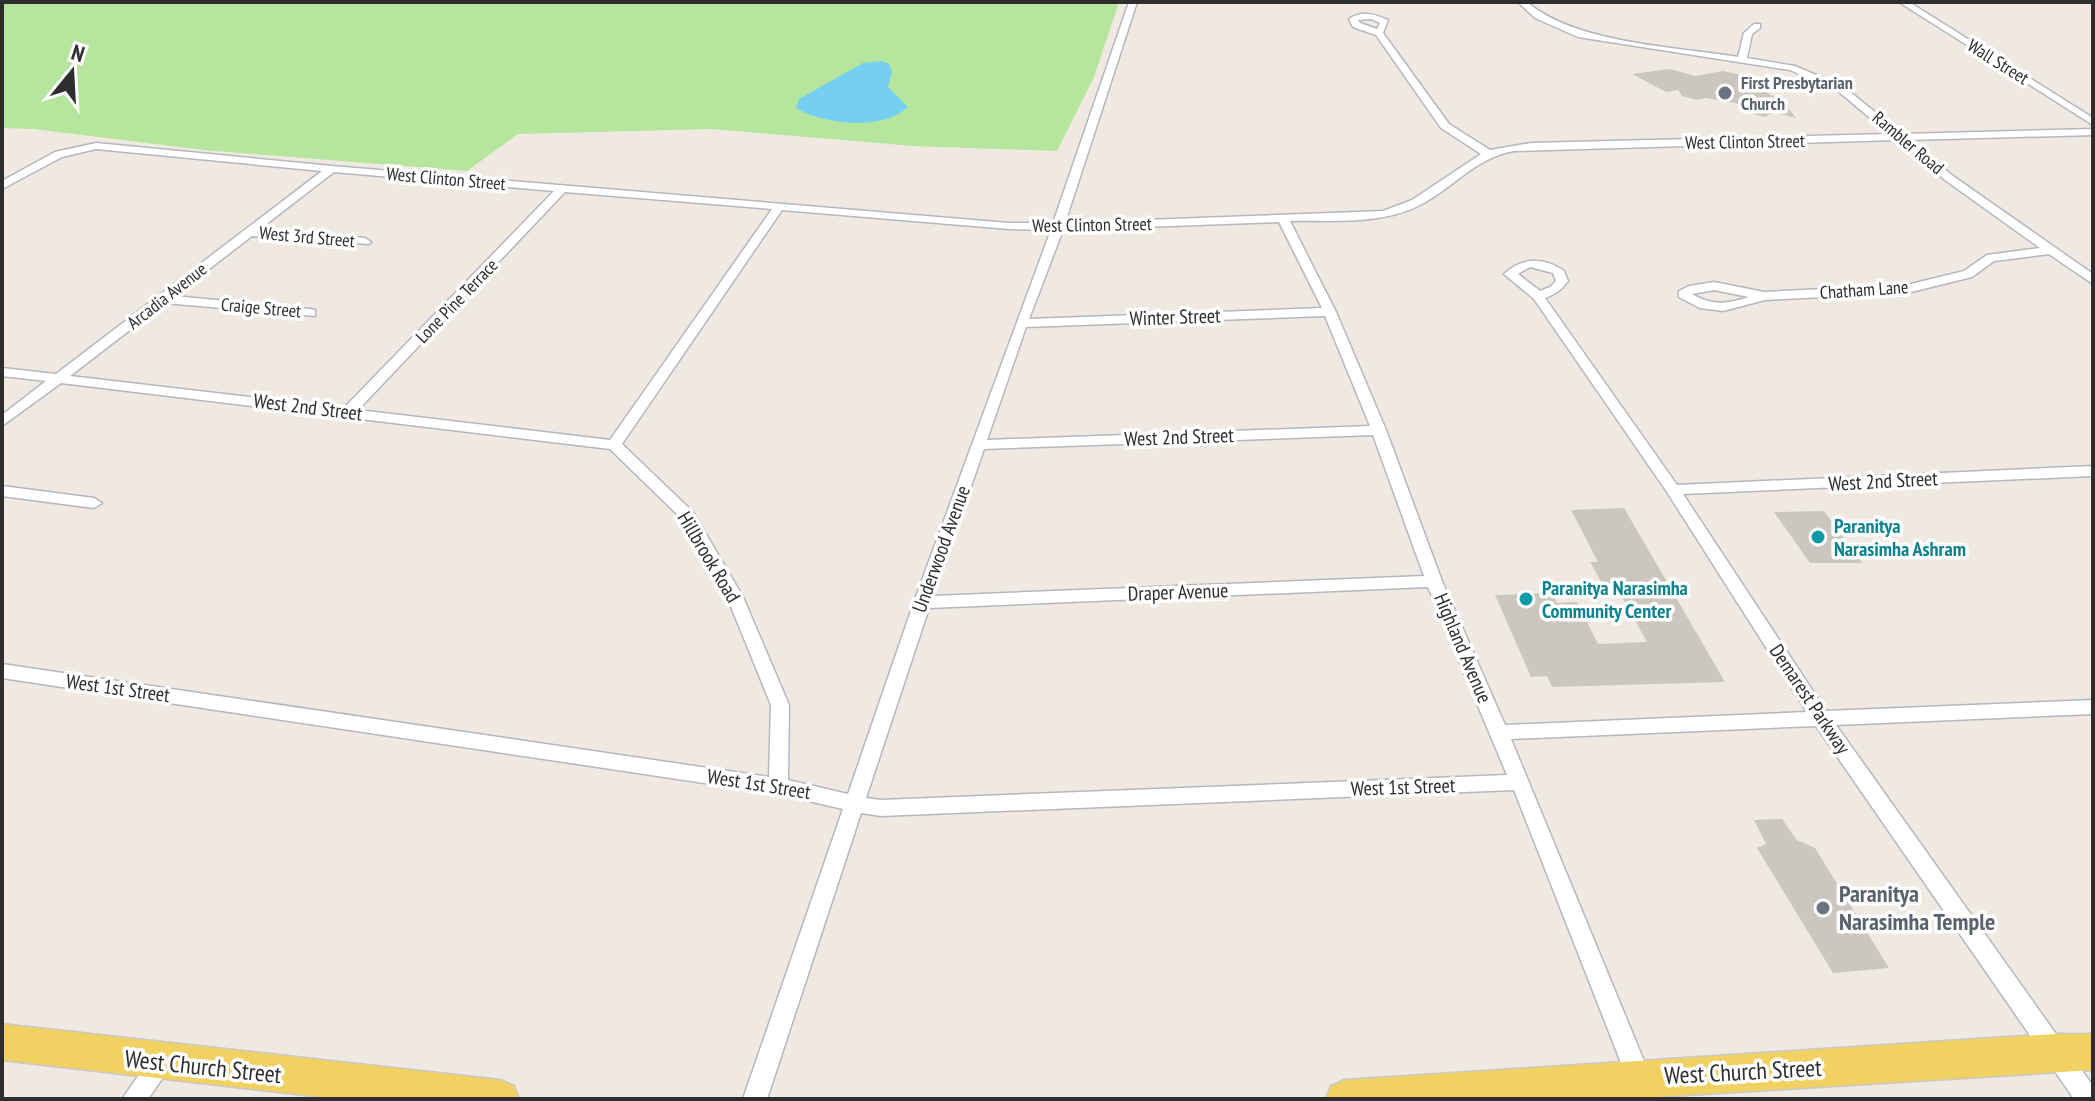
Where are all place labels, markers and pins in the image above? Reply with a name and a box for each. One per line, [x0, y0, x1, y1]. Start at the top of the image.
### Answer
place label: First Presbytarian Church [1741, 71, 1853, 115]
marker: First Presbytarian Church [1716, 84, 1734, 102]
place label: Paranitya Narasimha Ashram [1834, 513, 1966, 562]
marker: Paranitya Narasimha Ashram [1809, 528, 1827, 546]
place label: Paranitya Narasimha Community Center [1542, 575, 1688, 624]
marker: Paranitya Narasimha Community Center [1517, 590, 1535, 608]
place label: Paranitya Narasimha Temple [1839, 878, 1995, 937]
marker: Paranitya Narasimha Temple [1814, 899, 1832, 917]

